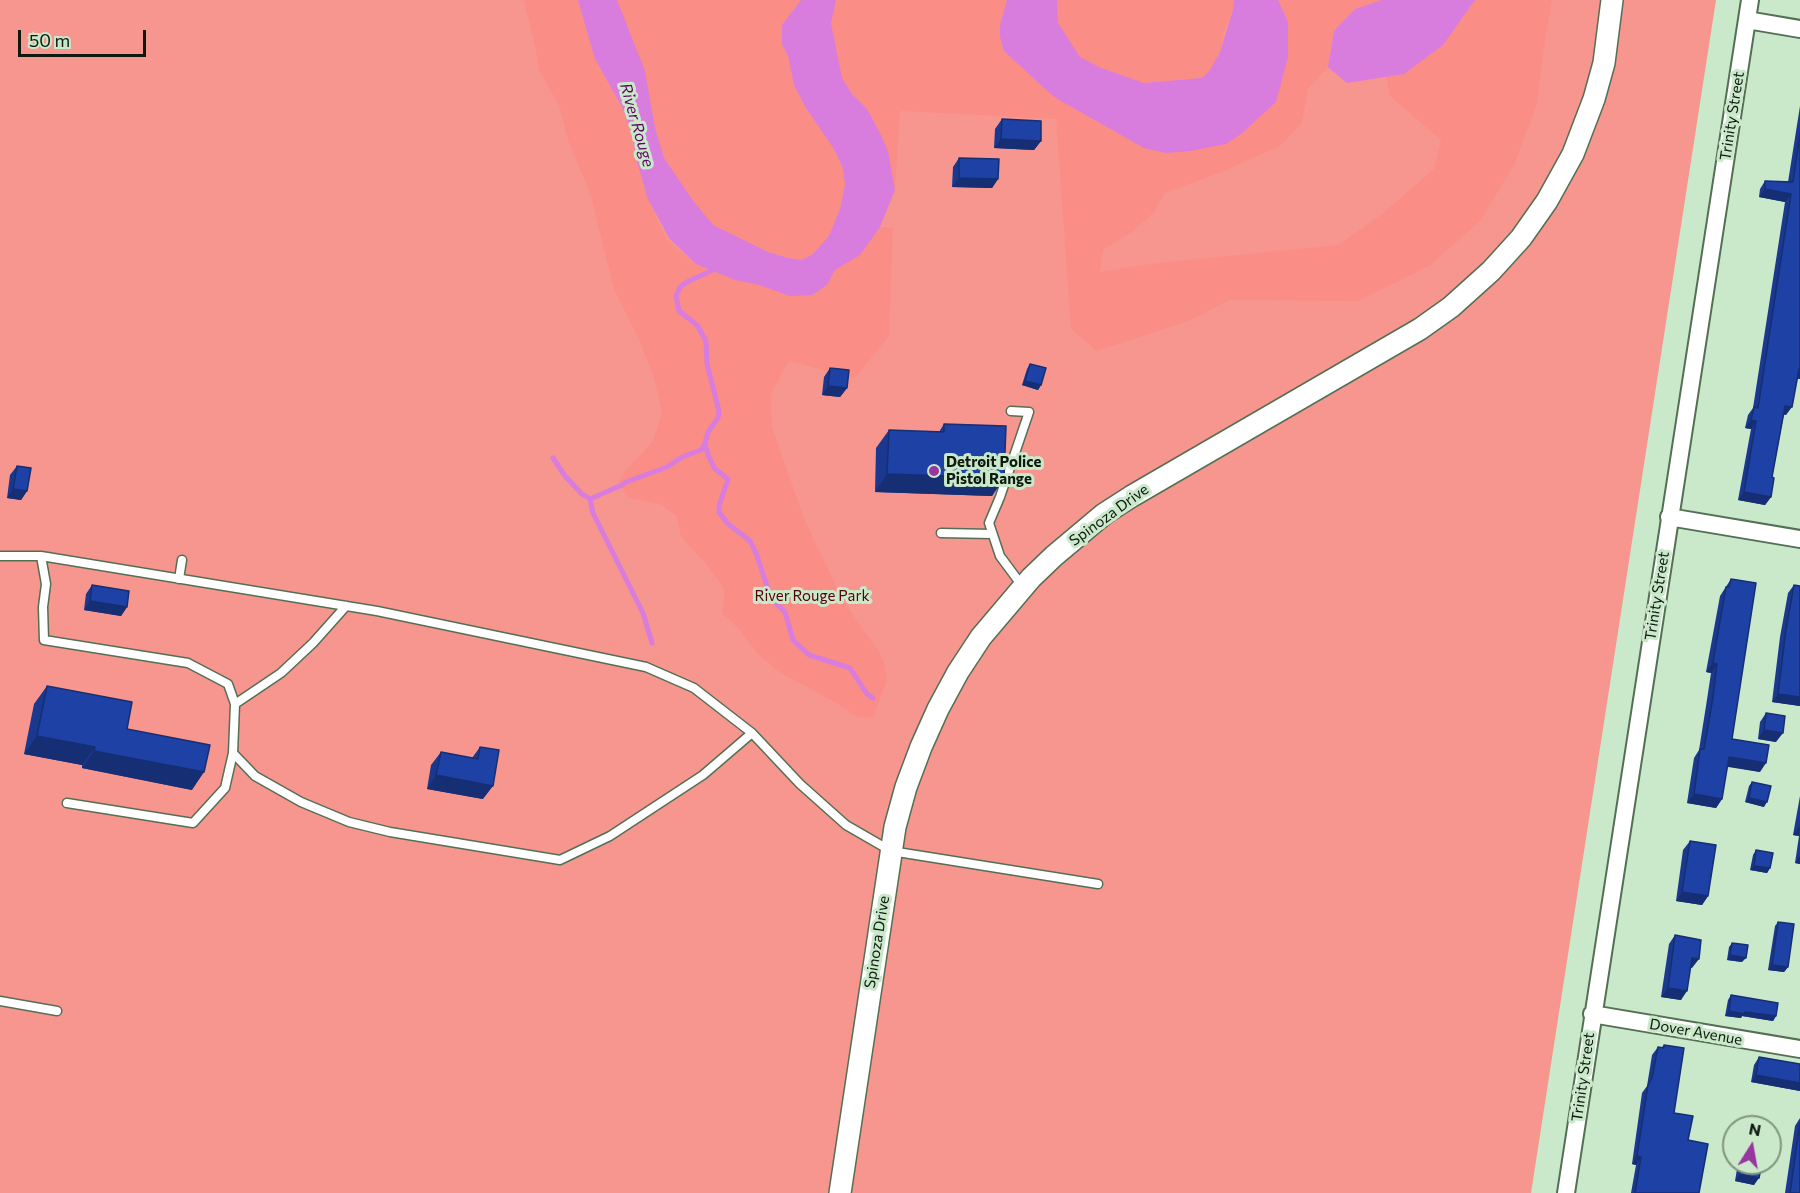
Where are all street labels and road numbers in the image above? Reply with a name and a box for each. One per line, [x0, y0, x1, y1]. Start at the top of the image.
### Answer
street label: Trinity Street [1716, 70, 1748, 162]
street label: Spinoza Drive [1066, 480, 1152, 550]
street label: Trinity Street [1641, 550, 1673, 642]
street label: Spinoza Drive [861, 894, 893, 990]
street label: Dover Avenue [1648, 1015, 1744, 1049]
street label: Trinity Street [1568, 1031, 1598, 1123]

